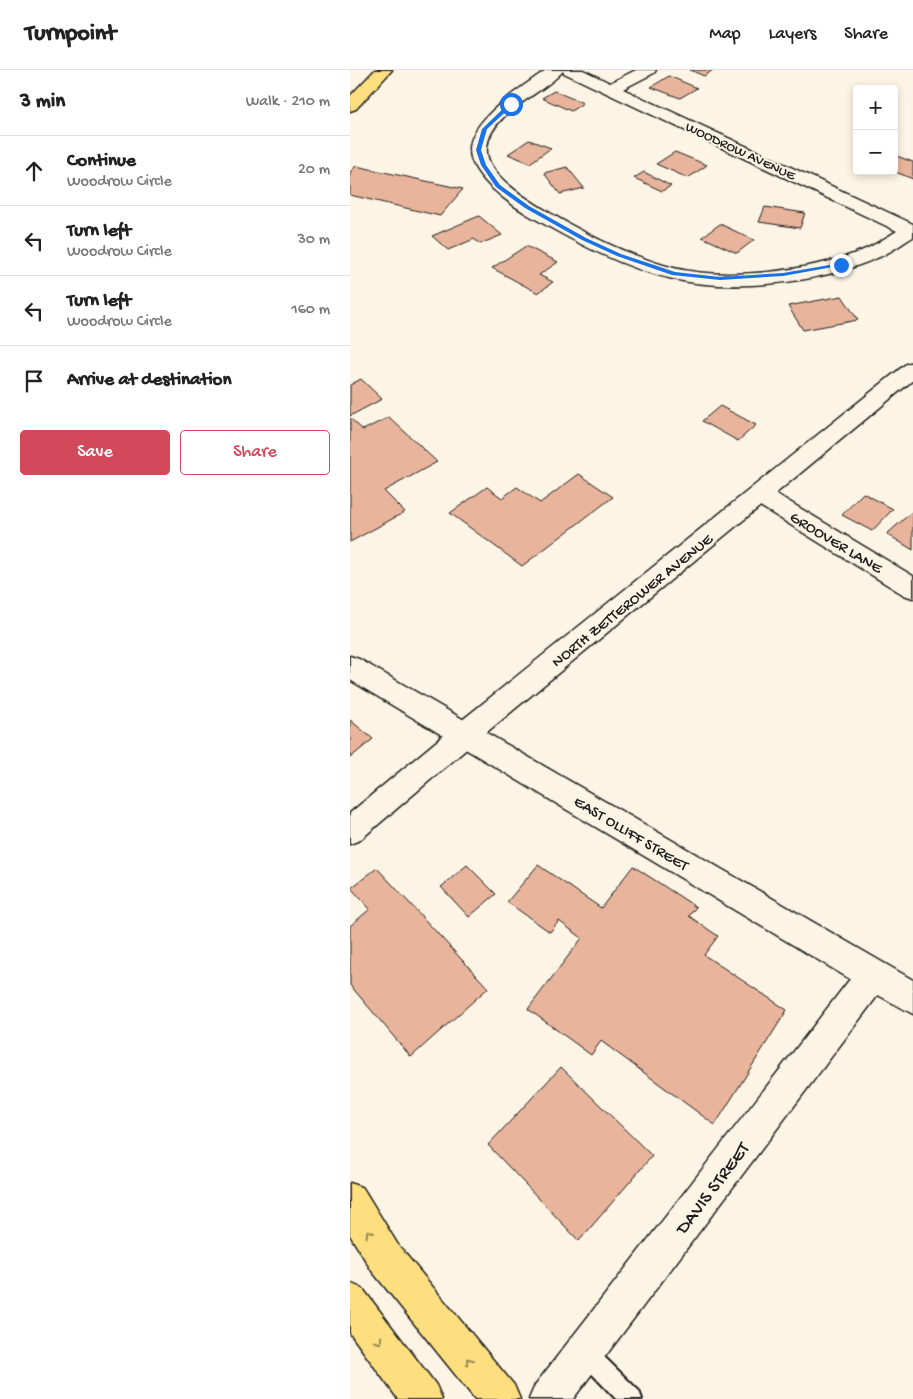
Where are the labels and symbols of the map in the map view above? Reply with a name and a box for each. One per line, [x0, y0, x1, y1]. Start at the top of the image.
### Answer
route start [500, 93, 523, 116]
street label: WOODROW AVENUE [682, 119, 799, 186]
route end [830, 254, 853, 277]
street label: GROOVER LANE [786, 509, 886, 580]
street label: NORTH ZETTEROWER AVENUE [549, 530, 718, 673]
street label: EAST OLLIFF STREET [570, 793, 692, 877]
street label: DAVIS STREET [671, 1138, 756, 1241]
one-way arrow [366, 1229, 376, 1238]
one-way arrow [373, 1335, 382, 1345]
one-way arrow [466, 1358, 474, 1367]

